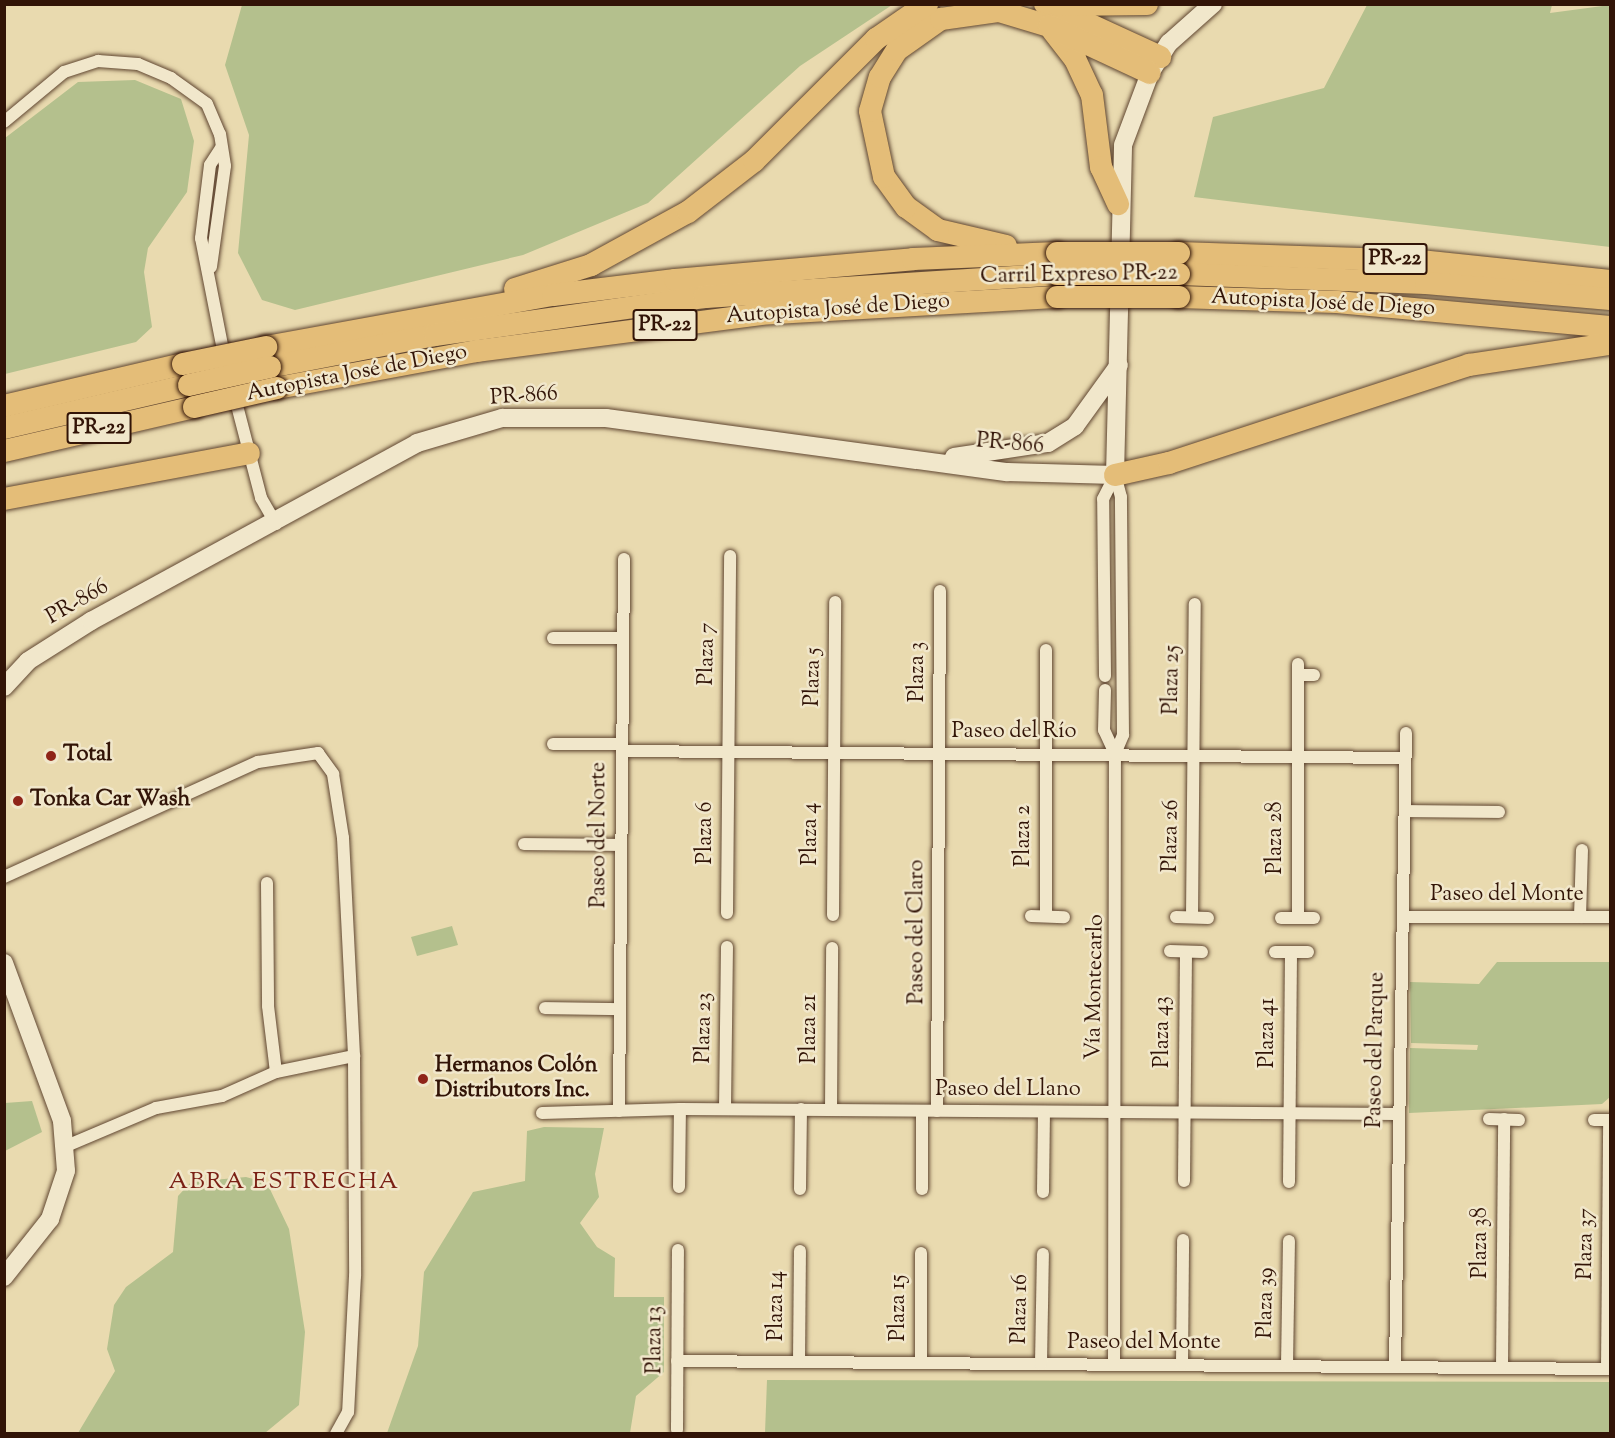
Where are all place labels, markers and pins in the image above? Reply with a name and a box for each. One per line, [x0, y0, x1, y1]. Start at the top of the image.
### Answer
place label: Total [63, 743, 112, 769]
marker: Total [44, 749, 58, 763]
place label: Tonka Car Wash [30, 788, 190, 814]
marker: Tonka Car Wash [11, 794, 25, 808]
place label: Hermanos Colón Distributors Inc. [435, 1053, 597, 1104]
marker: Hermanos Colón Distributors Inc. [416, 1072, 430, 1086]

